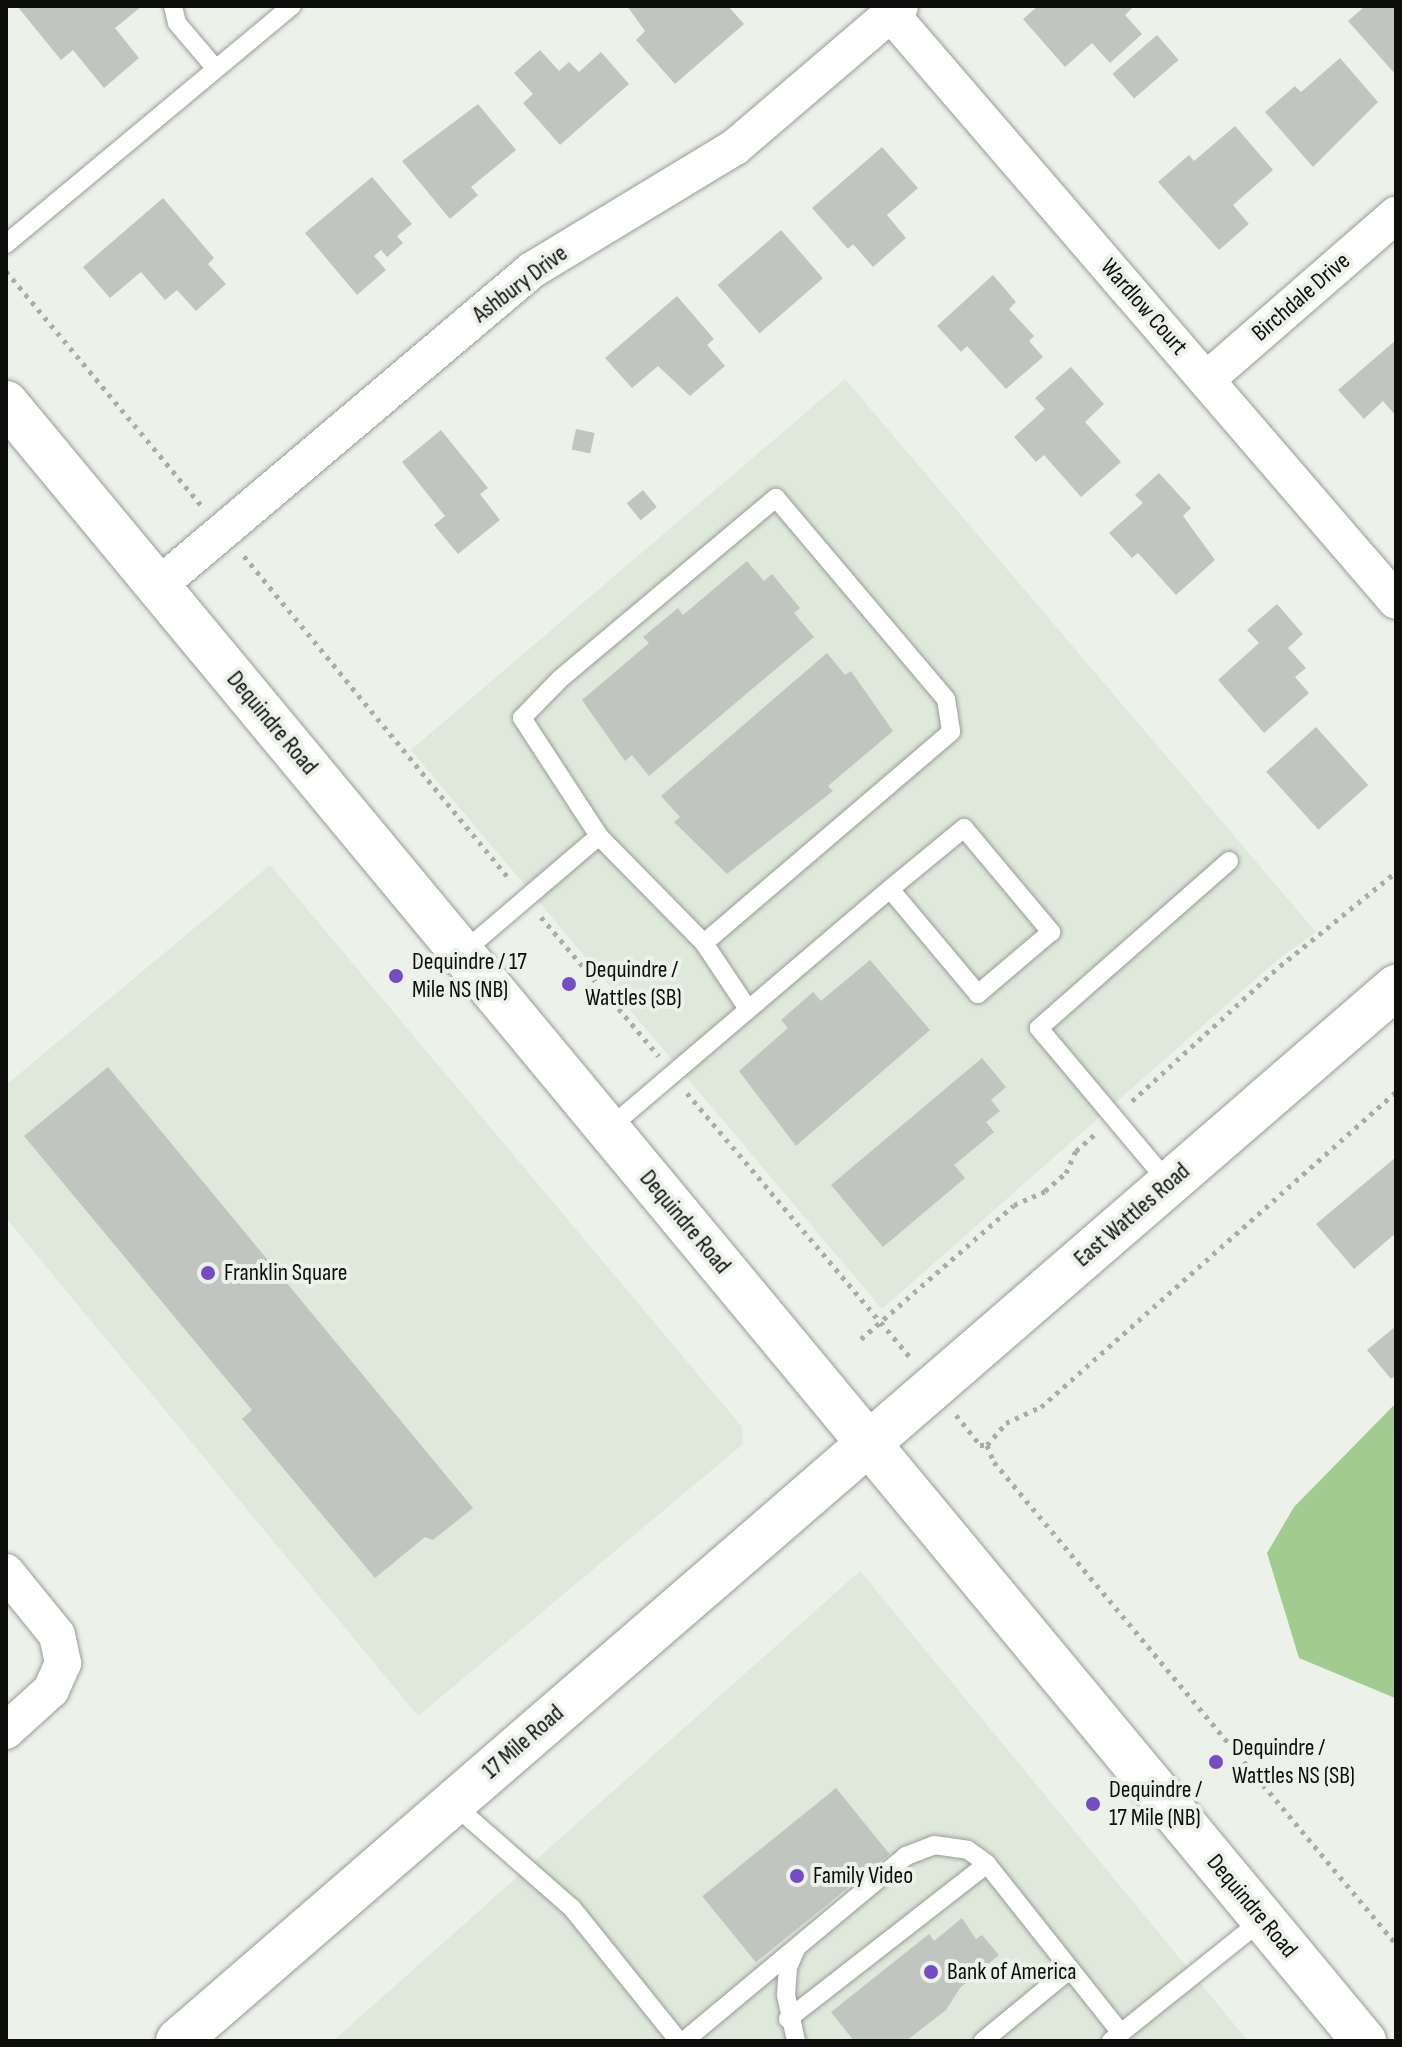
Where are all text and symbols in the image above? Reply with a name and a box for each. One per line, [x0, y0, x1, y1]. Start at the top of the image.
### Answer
street label: Ashbury Drive [467, 239, 573, 329]
street label: Birchdale Drive [1246, 247, 1356, 347]
street label: Wardlow Court [1094, 253, 1194, 361]
street label: Dequindre Road [220, 665, 324, 781]
place label: Dequindre / 17 Mile NS (NB) [412, 948, 527, 1004]
place label: Dequindre / Wattles (SB) [585, 956, 682, 1012]
marker: Dequindre / 17 Mile NS (NB) [387, 967, 405, 985]
marker: Dequindre / Wattles (SB) [560, 975, 578, 993]
street label: East Wattles Road [1068, 1157, 1196, 1273]
street label: Dequindre Road [633, 1164, 737, 1280]
place label: Franklin Square [224, 1259, 347, 1287]
marker: Franklin Square [199, 1264, 217, 1282]
street label: 17 Mile Road [476, 1699, 570, 1785]
place label: Dequindre / Wattles NS (SB) [1232, 1734, 1355, 1790]
marker: Dequindre / Wattles NS (SB) [1207, 1753, 1225, 1771]
place label: Dequindre / 17 Mile (NB) [1109, 1776, 1202, 1832]
marker: Dequindre / 17 Mile (NB) [1084, 1795, 1102, 1813]
street label: Dequindre Road [1200, 1848, 1304, 1964]
place label: Family Video [813, 1862, 913, 1890]
marker: Family Video [788, 1867, 806, 1885]
place label: Bank of America [947, 1958, 1077, 1986]
marker: Bank of America [922, 1963, 940, 1981]

